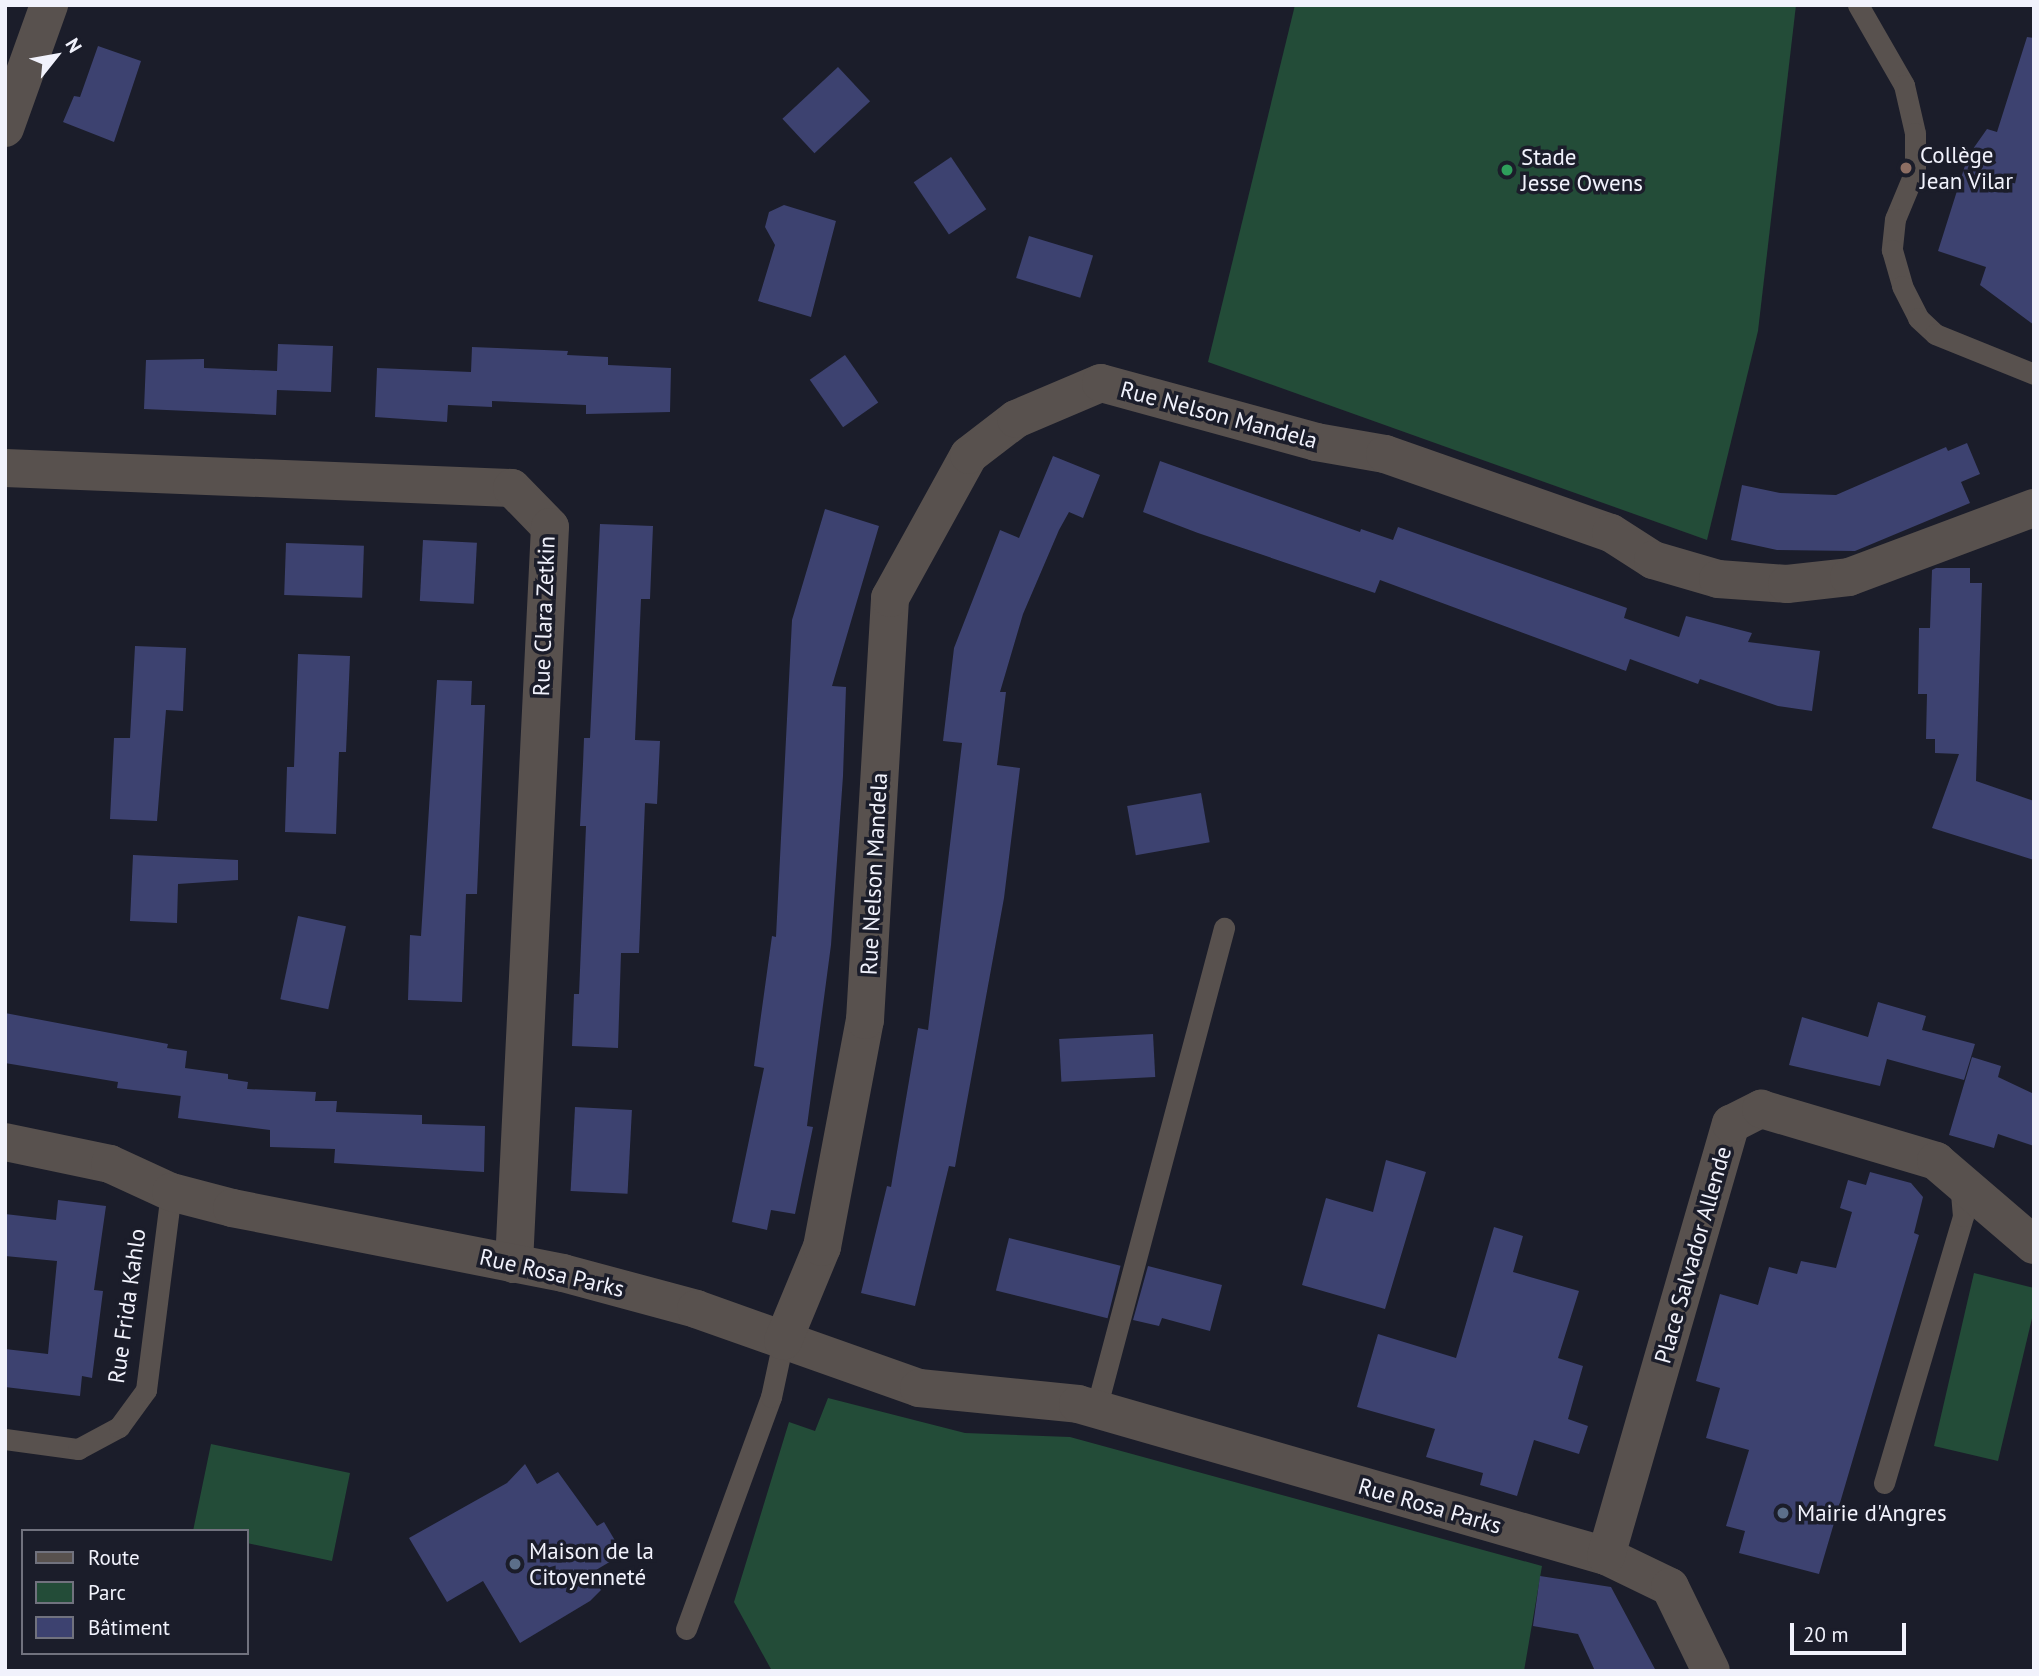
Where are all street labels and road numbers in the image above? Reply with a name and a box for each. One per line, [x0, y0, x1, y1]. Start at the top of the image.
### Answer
street label: Rue Nelson Mandela [1118, 375, 1320, 455]
street label: Rue Clara Zetkin [527, 535, 561, 697]
street label: Rue Nelson Mandela [855, 772, 893, 976]
street label: Place Salvador Allende [1649, 1143, 1737, 1367]
street label: Rue Frida Kahlo [102, 1227, 152, 1385]
street label: Rue Rosa Parks [477, 1243, 627, 1303]
street label: Rue Rosa Parks [1355, 1472, 1505, 1540]

